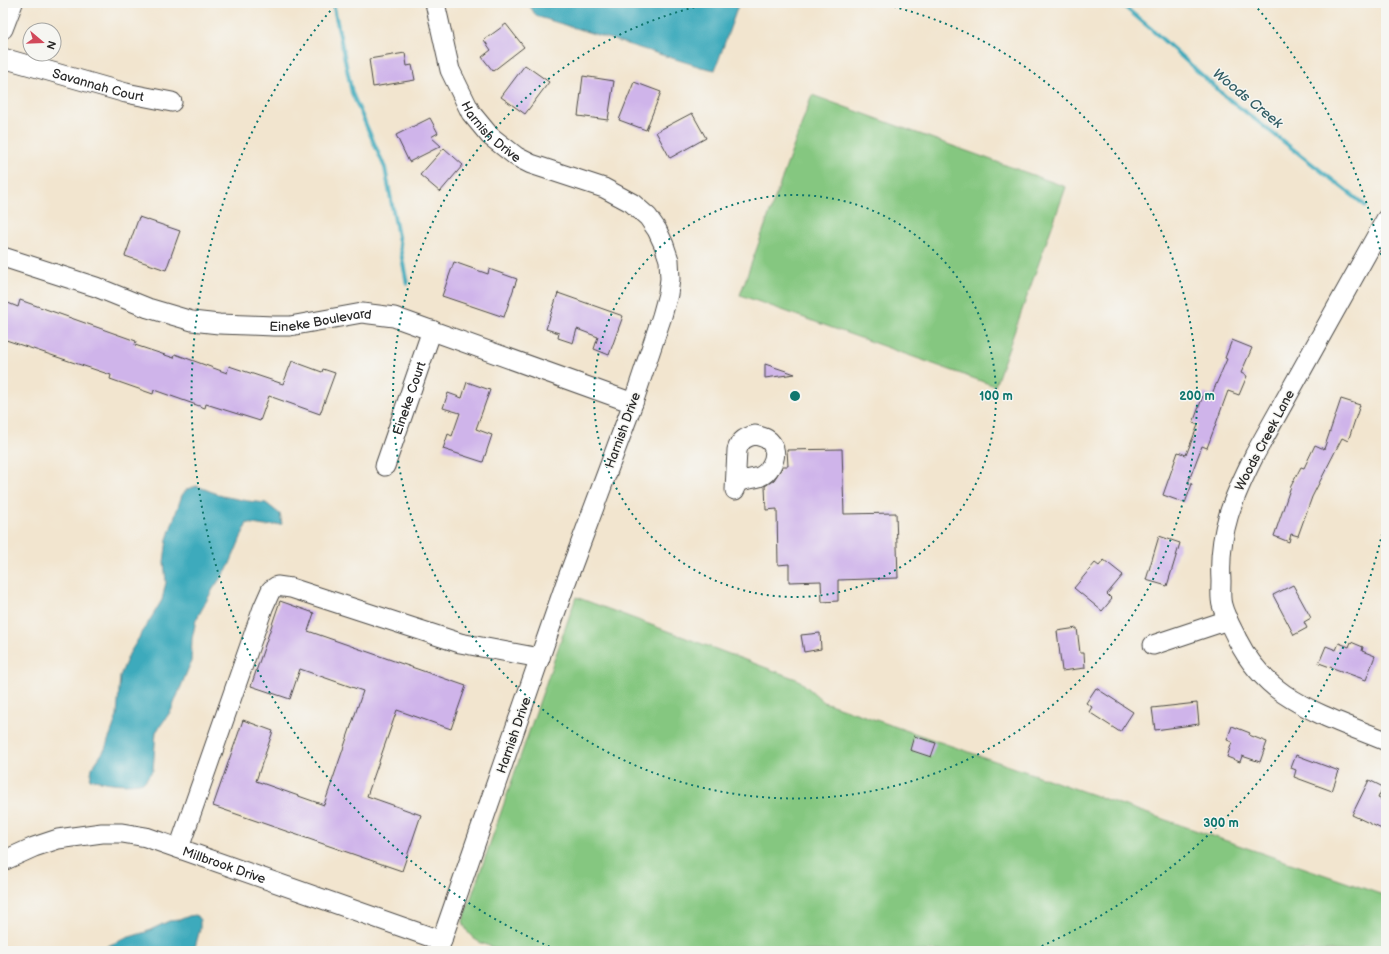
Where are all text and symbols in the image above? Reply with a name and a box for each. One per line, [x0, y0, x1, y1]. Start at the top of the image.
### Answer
north arrow [22, 22, 62, 62]
text: N [43, 39, 58, 51]
street label: Savannah Court [51, 65, 145, 105]
water label: Woods Creek [1209, 65, 1287, 133]
street label: Harnish Drive [457, 99, 524, 166]
street label: Eineke Boulevard [269, 306, 372, 335]
street label: Eineke Court [389, 359, 430, 437]
street label: Woods Creek Lane [1232, 387, 1298, 494]
centre of rings [788, 389, 802, 403]
text: 100 m [979, 389, 1013, 404]
text: 200 m [1179, 389, 1215, 404]
street label: Harnish Drive [602, 390, 644, 470]
street label: Harnish Drive [493, 695, 535, 776]
text: 300 m [1203, 816, 1239, 831]
street label: Millbrook Drive [180, 843, 268, 888]

